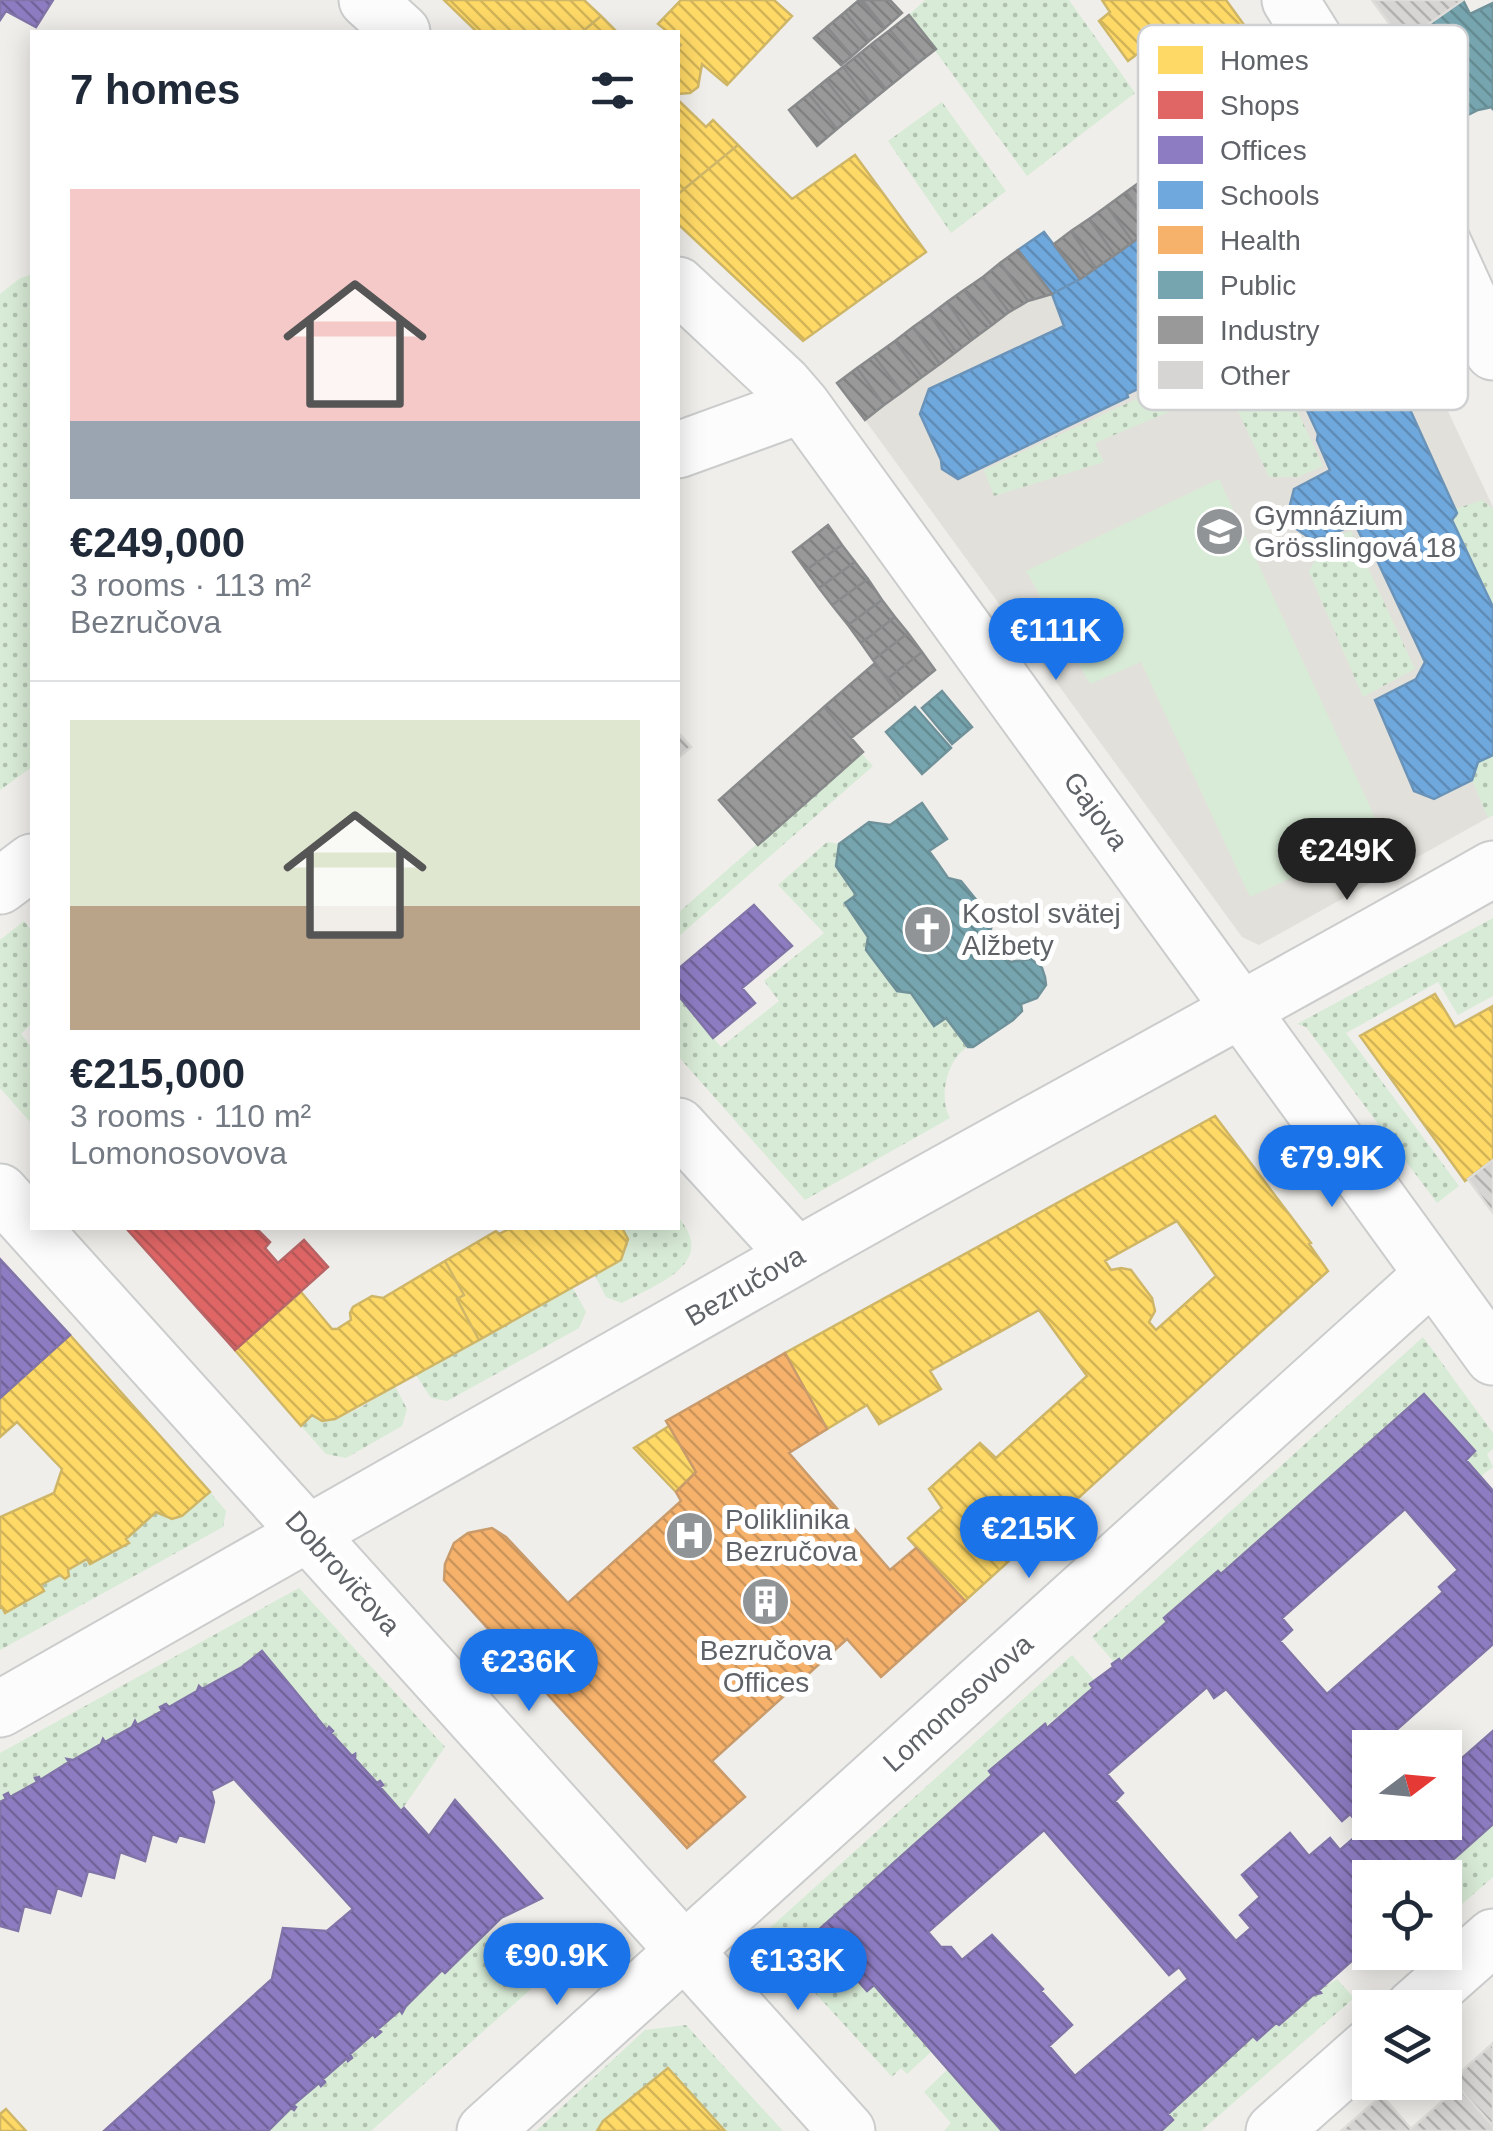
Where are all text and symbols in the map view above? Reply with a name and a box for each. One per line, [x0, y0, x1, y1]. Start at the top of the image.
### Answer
legend [1138, 25, 1468, 410]
text: Homes [1220, 45, 1309, 76]
icon: filters [585, 63, 640, 118]
text: 7 homes [70, 66, 240, 113]
text: Shops [1220, 90, 1299, 121]
text: Offices [1220, 135, 1307, 166]
text: Schools [1220, 180, 1320, 211]
text: Health [1220, 225, 1301, 256]
icon: home [265, 254, 445, 434]
text: Public [1220, 270, 1296, 301]
text: Industry [1220, 315, 1320, 346]
text: Other [1220, 360, 1290, 391]
place label: Gymnázium Grösslingová 18 [1254, 500, 1456, 563]
school or university icon: Gymnázium Grösslingová 18 [1193, 505, 1245, 557]
text: €249,000 [70, 519, 245, 566]
text: 3 rooms · 113 m² [70, 567, 311, 603]
pin: €111K [986, 598, 1126, 683]
text: Bezručova [70, 604, 221, 640]
text: €111K [1011, 612, 1101, 648]
street label: Gajova [1057, 766, 1135, 856]
icon: home [265, 785, 445, 965]
pin: €249K [1277, 818, 1417, 903]
text: €249K [1300, 832, 1394, 868]
place label: Kostol svätej Alžbety [962, 898, 1121, 961]
church icon: Kostol svätej Alžbety [901, 903, 953, 955]
text: €215,000 [70, 1050, 245, 1097]
text: 3 rooms · 110 m² [70, 1098, 311, 1134]
pin: €79.9K [1251, 1125, 1413, 1210]
text: Lomonosovova [70, 1135, 287, 1171]
text: €79.9K [1280, 1139, 1384, 1175]
street label: Bezručova [680, 1239, 810, 1332]
pin: €215K [959, 1496, 1099, 1581]
place label: Poliklinika Bezručova [725, 1504, 858, 1567]
street label: Dobrovičova [279, 1505, 407, 1642]
hospital icon: Poliklinika Bezručova [664, 1509, 716, 1561]
text: €215K [982, 1510, 1076, 1546]
building icon: Bezručova Offices [740, 1576, 792, 1628]
street label: Lomonosovova [877, 1628, 1039, 1778]
pin: €236K [459, 1629, 599, 1714]
place label: Bezručova Offices [700, 1635, 833, 1698]
text: €236K [482, 1643, 576, 1679]
north arrow [1352, 1730, 1462, 1840]
map controls [1352, 1730, 1462, 2100]
button: locate [1352, 1860, 1462, 1970]
pin: €90.9K [476, 1923, 638, 2008]
pin: €133K [728, 1928, 868, 2013]
text: €90.9K [505, 1937, 609, 1973]
text: €133K [751, 1942, 845, 1978]
button: layers [1352, 1990, 1462, 2100]

